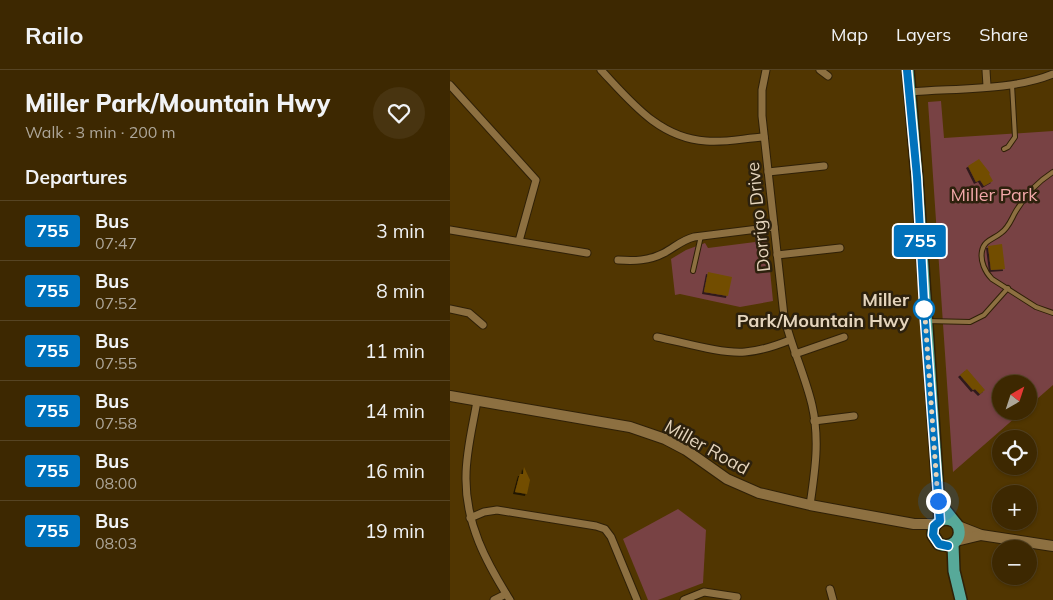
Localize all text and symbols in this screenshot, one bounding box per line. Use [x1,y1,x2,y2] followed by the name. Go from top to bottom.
[25,20,83,50] text: Railo
[831,23,868,46] text: Map
[896,23,951,46] text: Layers
[979,23,1028,46] text: Share
[373,87,425,139] button: heart
[25,88,330,118] text: Miller Park/Mountain Hwy
[25,122,176,142] text: Walk · 3 min · 200 m
[741,161,775,273] street label: Dorrigo Drive
[25,165,127,189] text: Departures
[950,183,1038,206] park label: Miller Park
[95,209,129,233] text: Bus
[36,219,69,242] text: 755
[376,219,425,243] text: 3 min
[891,225,949,257] line badge: 755
[904,229,936,252] text: 755
[95,233,137,253] text: 07:47
[95,269,129,293] text: Bus
[36,279,69,302] text: 755
[376,279,425,303] text: 8 min
[737,288,910,332] place label: Miller Park/Mountain Hwy
[95,293,137,313] text: 07:52
[913,298,935,320] marker: Miller Park/Mountain Hwy
[95,329,129,353] text: Bus
[36,339,69,362] text: 755
[365,339,425,363] text: 11 min
[95,353,137,373] text: 07:55
[992,375,1038,420] north arrow
[992,375,1037,585] map controls
[95,389,129,413] text: Bus
[36,399,69,422] text: 755
[365,399,425,423] text: 14 min
[95,413,137,433] text: 07:58
[661,414,753,480] street label: Miller Road
[992,430,1037,475] button: locate
[95,449,129,473] text: Bus
[36,459,69,482] text: 755
[365,459,425,483] text: 16 min
[95,473,137,493] text: 08:00
[992,485,1037,530] button: +
[926,489,951,514] your location
[95,509,129,533] text: Bus
[36,519,69,542] text: 755
[365,519,425,543] text: 19 min
[95,533,137,553] text: 08:03
[992,540,1037,585] button: −

